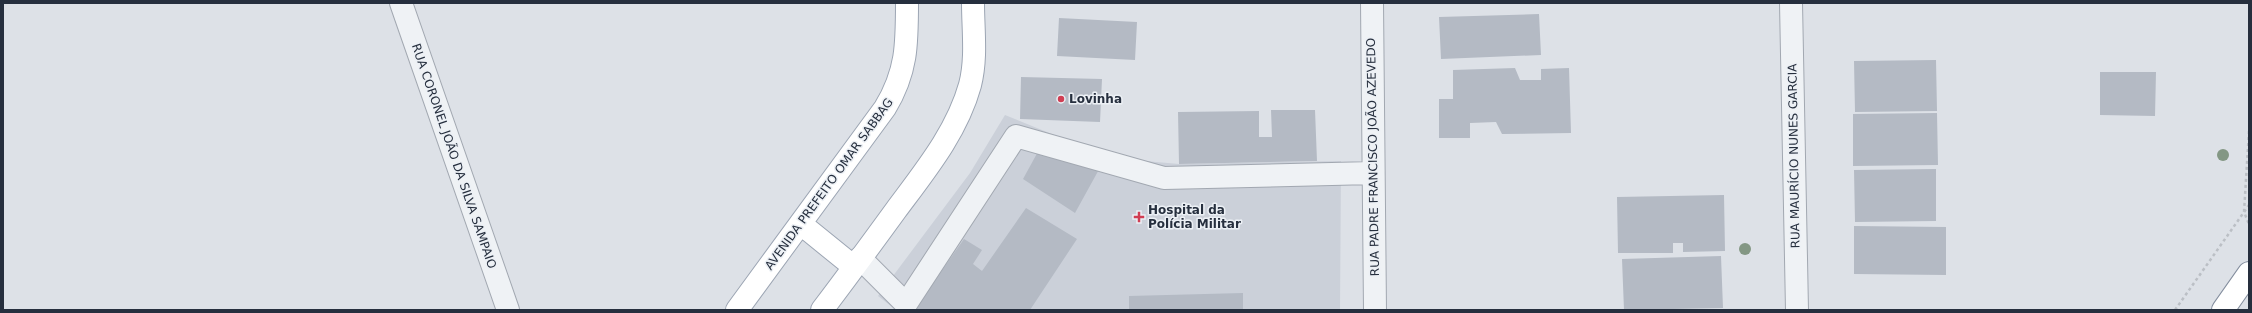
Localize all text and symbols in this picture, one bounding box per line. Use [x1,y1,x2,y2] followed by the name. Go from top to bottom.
[1363,38,1382,276] street label: RUA PADRE FRANCISCO JOÃO AZEVEDO
[409,41,500,270] street label: RUA CORONEL JOÃO DA SILVA SAMPAIO
[1784,63,1803,248] street label: RUA MAURÍCIO NUNES GARCIA
[1069,92,1122,106] place label: Lovinha
[1056,94,1066,104] marker: Lovinha
[762,96,896,272] street label: AVENIDA PREFEITO OMAR SABBAG
[1148,203,1241,231] place label: Hospital da Polícia Militar
[1133,211,1145,223] marker: Hospital da Polícia Militar

